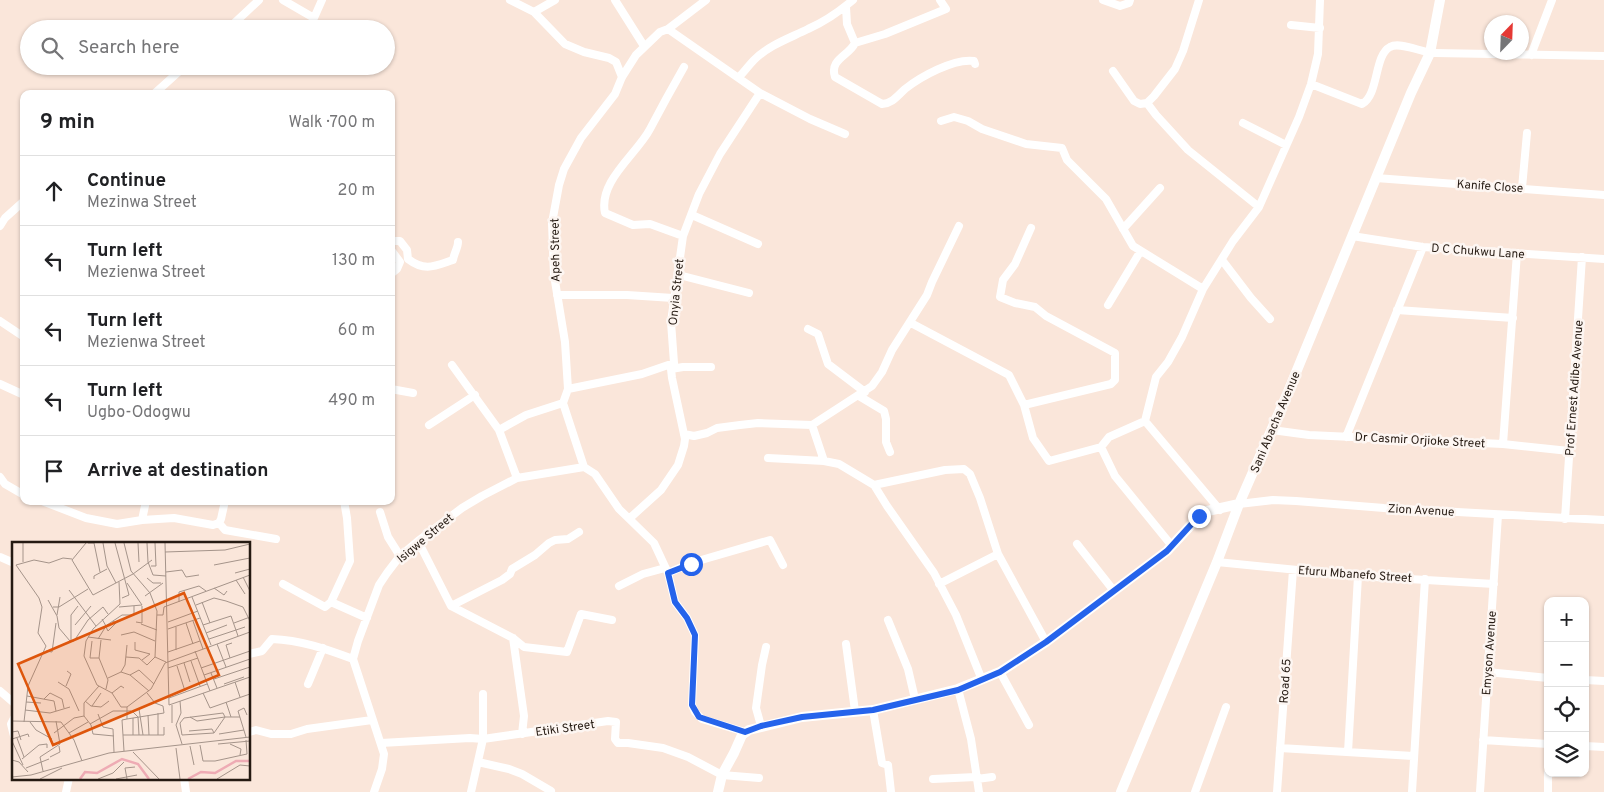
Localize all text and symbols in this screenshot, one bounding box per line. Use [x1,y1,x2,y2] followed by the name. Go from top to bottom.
[1484,15,1529,60] north arrow
[20,20,395,75] search box
[38,34,66,62] icon: search
[78,36,180,60] text: Search here
[40,109,95,136] text: 9 min
[288,113,375,133] text: Walk · 700 m
[87,169,166,193] text: Continue
[40,177,68,205] icon: ahead
[1456,177,1524,197] street label: Kanife Close
[338,181,375,201] text: 20 m
[87,193,197,213] text: Mezinwa Street
[547,218,565,282] street label: Apeh Street
[87,239,163,263] text: Turn left
[1431,241,1525,263] street label: D C Chukwu Lane
[40,247,68,275] icon: left
[332,251,375,271] text: 130 m
[666,258,688,326] street label: Onyia Street
[87,263,206,283] text: Mezienwa Street
[87,309,163,333] text: Turn left
[40,317,68,345] icon: left
[1562,319,1588,457] street label: Prof Ernest Adibe Avenue
[338,321,375,341] text: 60 m
[87,333,206,353] text: Mezienwa Street
[1247,369,1305,476] street label: Sani Abacha Avenue
[87,379,163,403] text: Turn left
[40,387,68,415] icon: left
[328,391,375,411] text: 490 m
[87,403,191,423] text: Ugbo-Odogwu
[1354,430,1486,452] street label: Dr Casmir Orjioke Street
[40,457,68,485] icon: arrive
[87,459,268,483] text: Arrive at destination
[1387,501,1455,521] street label: Zion Avenue
[1188,505,1211,528] route end
[394,510,457,567] street label: Isigwe Street
[12,542,250,780] inset map
[680,553,703,576] route start
[1297,563,1412,587] street label: Efuru Mbanefo Street
[1544,597,1589,777] map controls
[1544,597,1589,642] button: +
[1479,610,1501,696] street label: Emyson Avenue
[1544,642,1589,687] button: −
[1276,658,1296,704] street label: Road 65
[1544,687,1589,732] button: locate
[534,717,596,741] street label: Etiki Street
[1544,732,1589,777] button: layers

